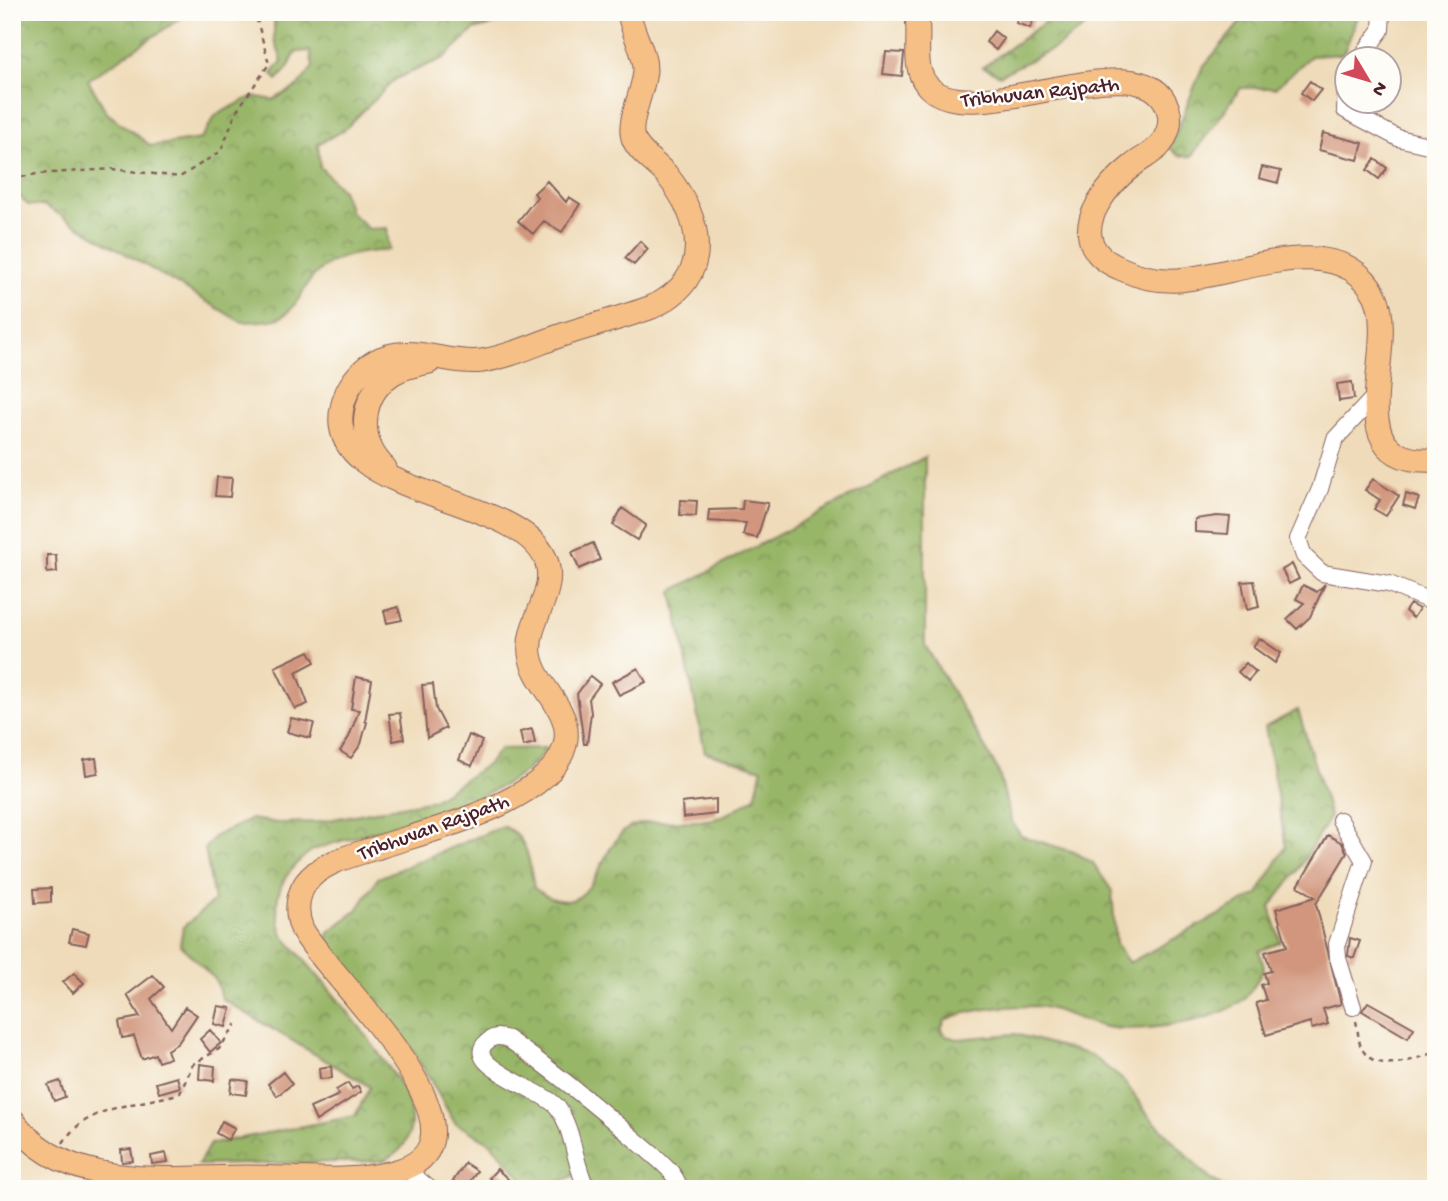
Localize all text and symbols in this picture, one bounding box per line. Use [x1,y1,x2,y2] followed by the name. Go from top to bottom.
[1332,46,1402,116] north arrow
[959,74,1121,115] street label: Tribhuvan Rajpath
[1366,76,1392,100] text: N
[354,790,513,869] street label: Tribhuvan Rajpath

